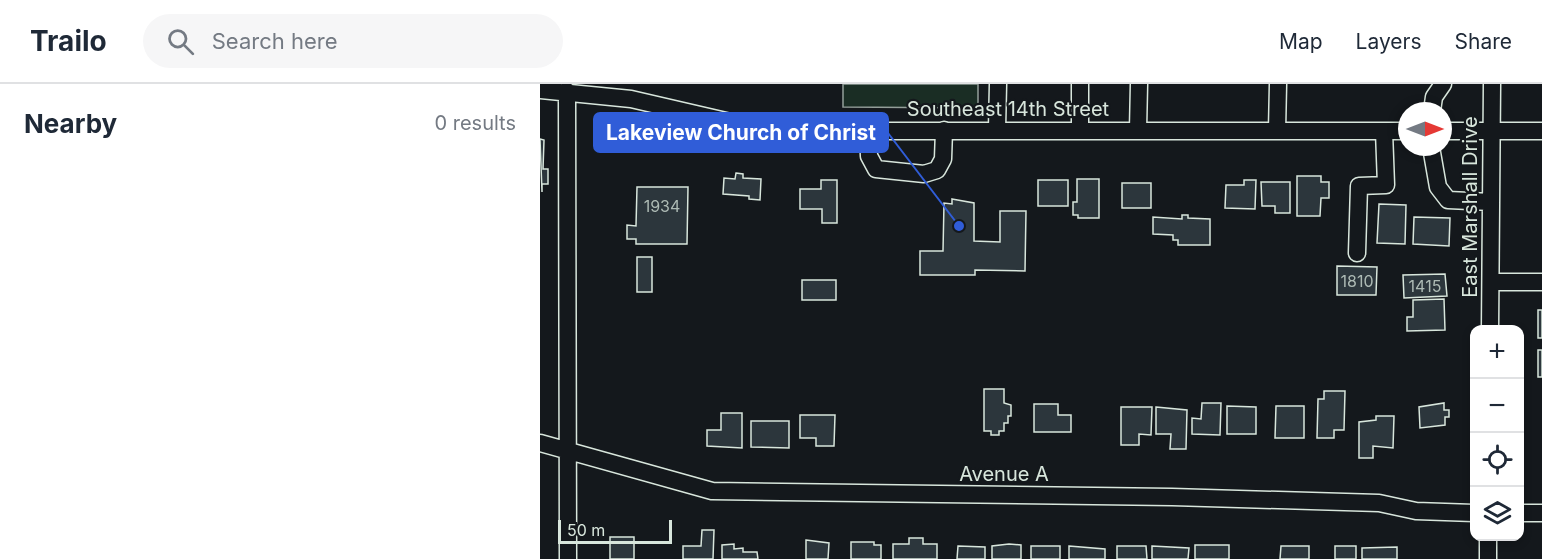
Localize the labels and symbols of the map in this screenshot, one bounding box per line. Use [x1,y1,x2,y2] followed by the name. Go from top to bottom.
[907,97,1110,121] street label: Southeast 14th Street
[1398,102,1452,156] north arrow
[594,113,888,152] callout: Lakeview Church of Christ
[1458,116,1482,298] street label: East Marshall Drive
[606,120,876,145] text: Lakeview Church of Christ
[644,196,680,216] house number: 1934
[1340,271,1374,291] house number: 1810
[1409,276,1441,296] house number: 1415
[959,462,1049,486] street label: Avenue A
[558,517,672,544] scale bar

